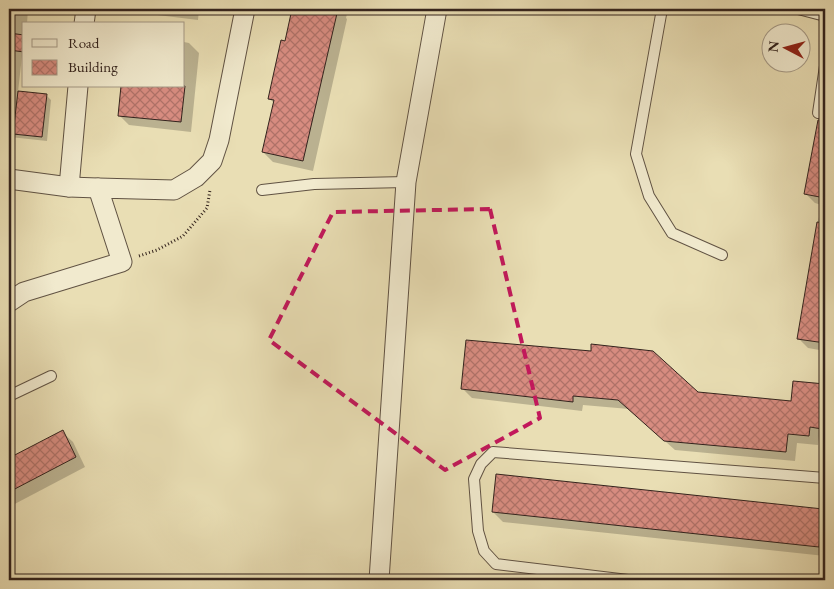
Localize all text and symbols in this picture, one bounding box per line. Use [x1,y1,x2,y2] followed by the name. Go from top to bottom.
[22,22,185,88] legend
[762,22,812,72] north arrow
[68,33,100,52] text: Road
[764,39,783,53] text: N
[68,57,118,76] text: Building

